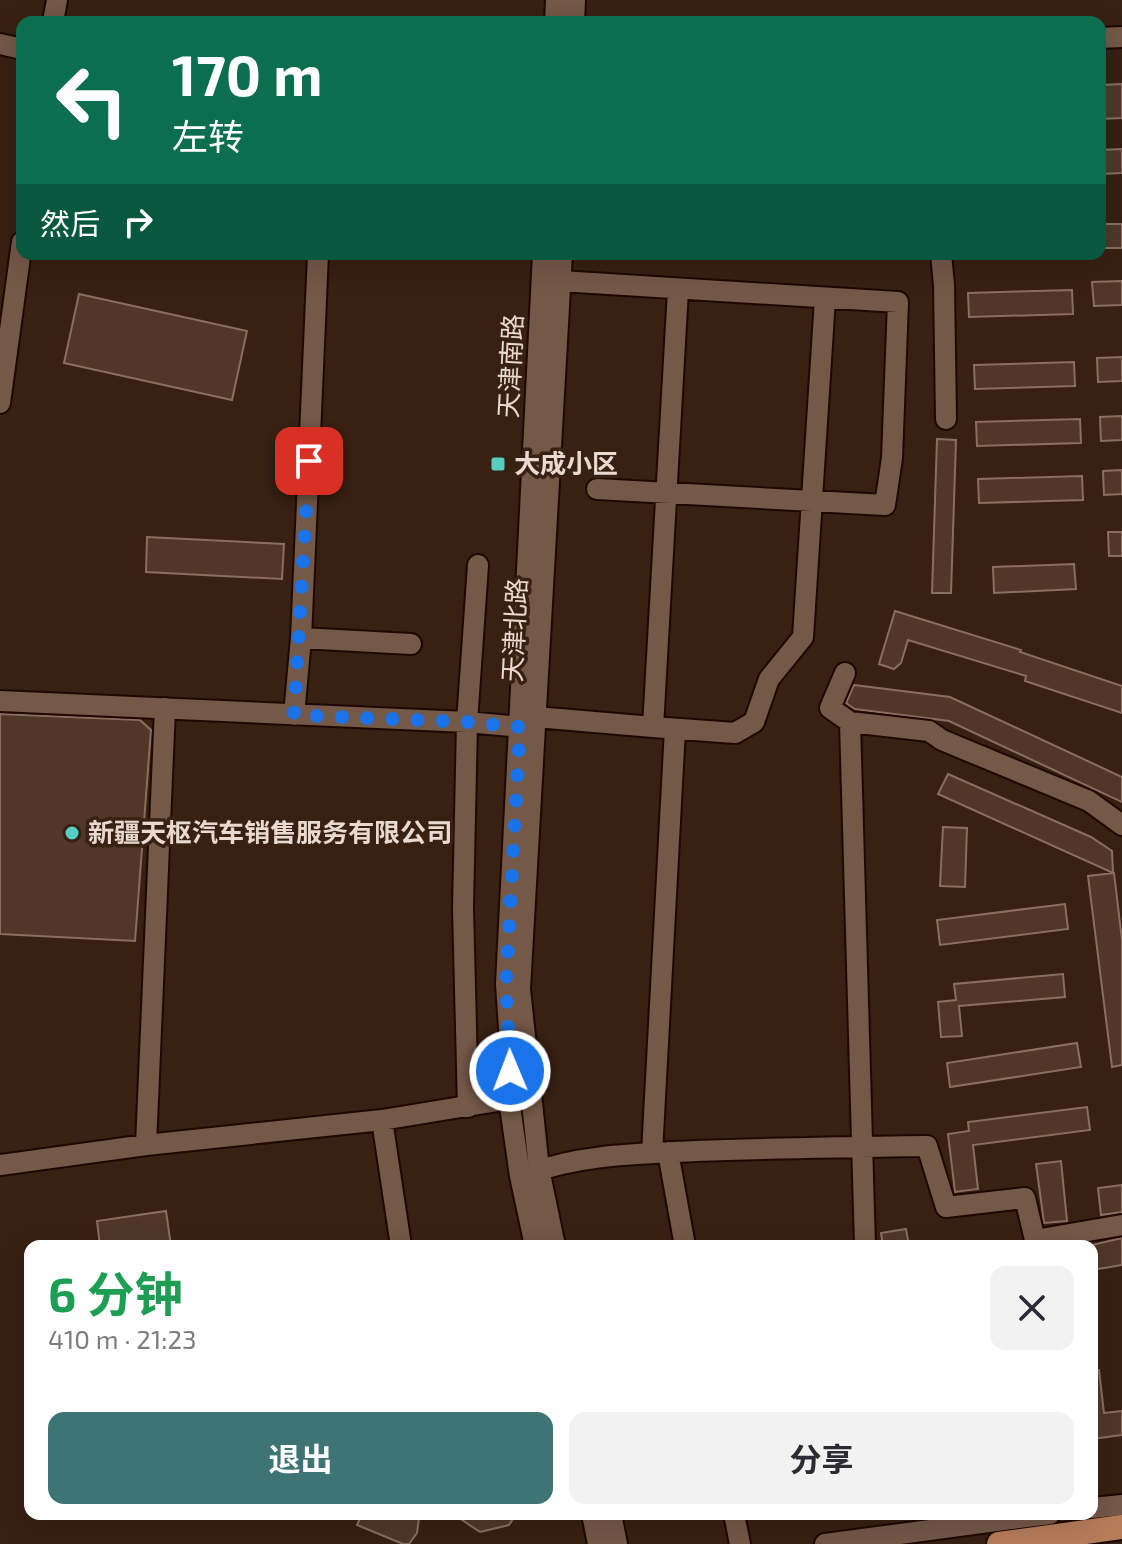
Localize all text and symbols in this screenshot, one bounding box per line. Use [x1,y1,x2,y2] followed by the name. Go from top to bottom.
[172,40,323,107] text: 170 m
[40,48,144,152] icon: left
[172,114,244,157] text: 左转
[116,200,160,244] icon: right
[40,205,100,241] text: 然后
[491,313,528,419] street label: 天津南路
[275,427,343,495] pin
[287,439,331,483] icon: arrive
[514,447,618,478] place label: 大成小区
[489,455,507,473] marker: 大成小区
[495,577,532,683] street label: 天津北路
[88,816,452,847] place label: 新疆天枢汽车销售服务有限公司
[63,824,81,842] marker: 新疆天枢汽车销售服务有限公司
[468,1029,552,1113] position arrow
[48,1264,183,1322] text: 6 分钟
[990,1266,1074,1350] button: close
[48,1323,197,1354] text: 410 m · 21:23
[48,1412,553,1504] button: 退出
[569,1412,1074,1504] button: 分享

